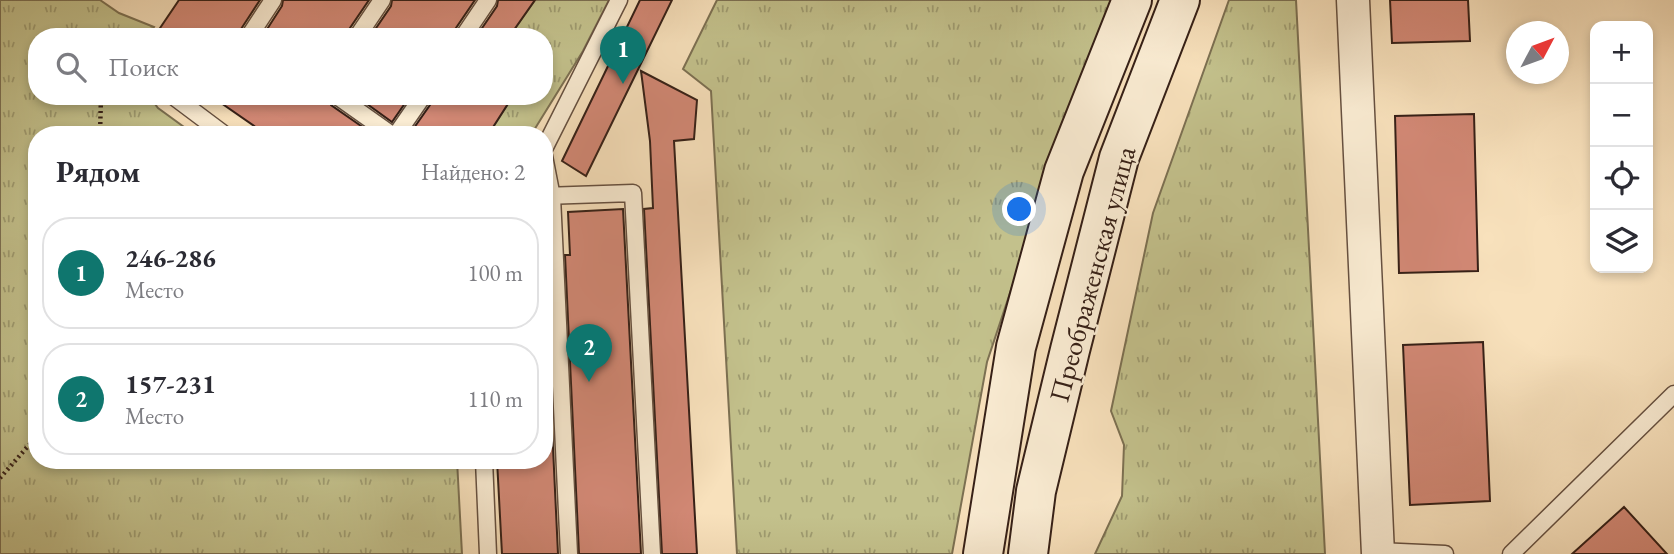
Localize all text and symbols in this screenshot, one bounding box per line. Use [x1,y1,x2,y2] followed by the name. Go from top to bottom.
[1506,21,1569,84] north arrow
[1590,21,1653,273] map controls
[1590,21,1653,84] button: +
[600,26,646,84] pin: 1
[28,28,553,105] search box
[52,48,90,86] icon: search
[108,50,179,84] text: Поиск
[1590,84,1653,147] button: −
[1041,141,1144,406] street label: Преображенская улица
[1590,147,1653,210] button: locate
[56,152,140,191] text: Рядом
[421,157,525,187] text: Найдено: 2
[1002,192,1036,226] your location
[1590,210,1653,273] button: layers
[125,241,216,275] text: 246-286
[75,258,87,288] text: 1
[467,258,523,288] text: 100 m
[125,275,184,305] text: Место
[566,324,612,382] pin: 2
[125,367,216,401] text: 157-231
[75,384,87,414] text: 2
[467,384,523,414] text: 110 m
[125,401,184,431] text: Место

